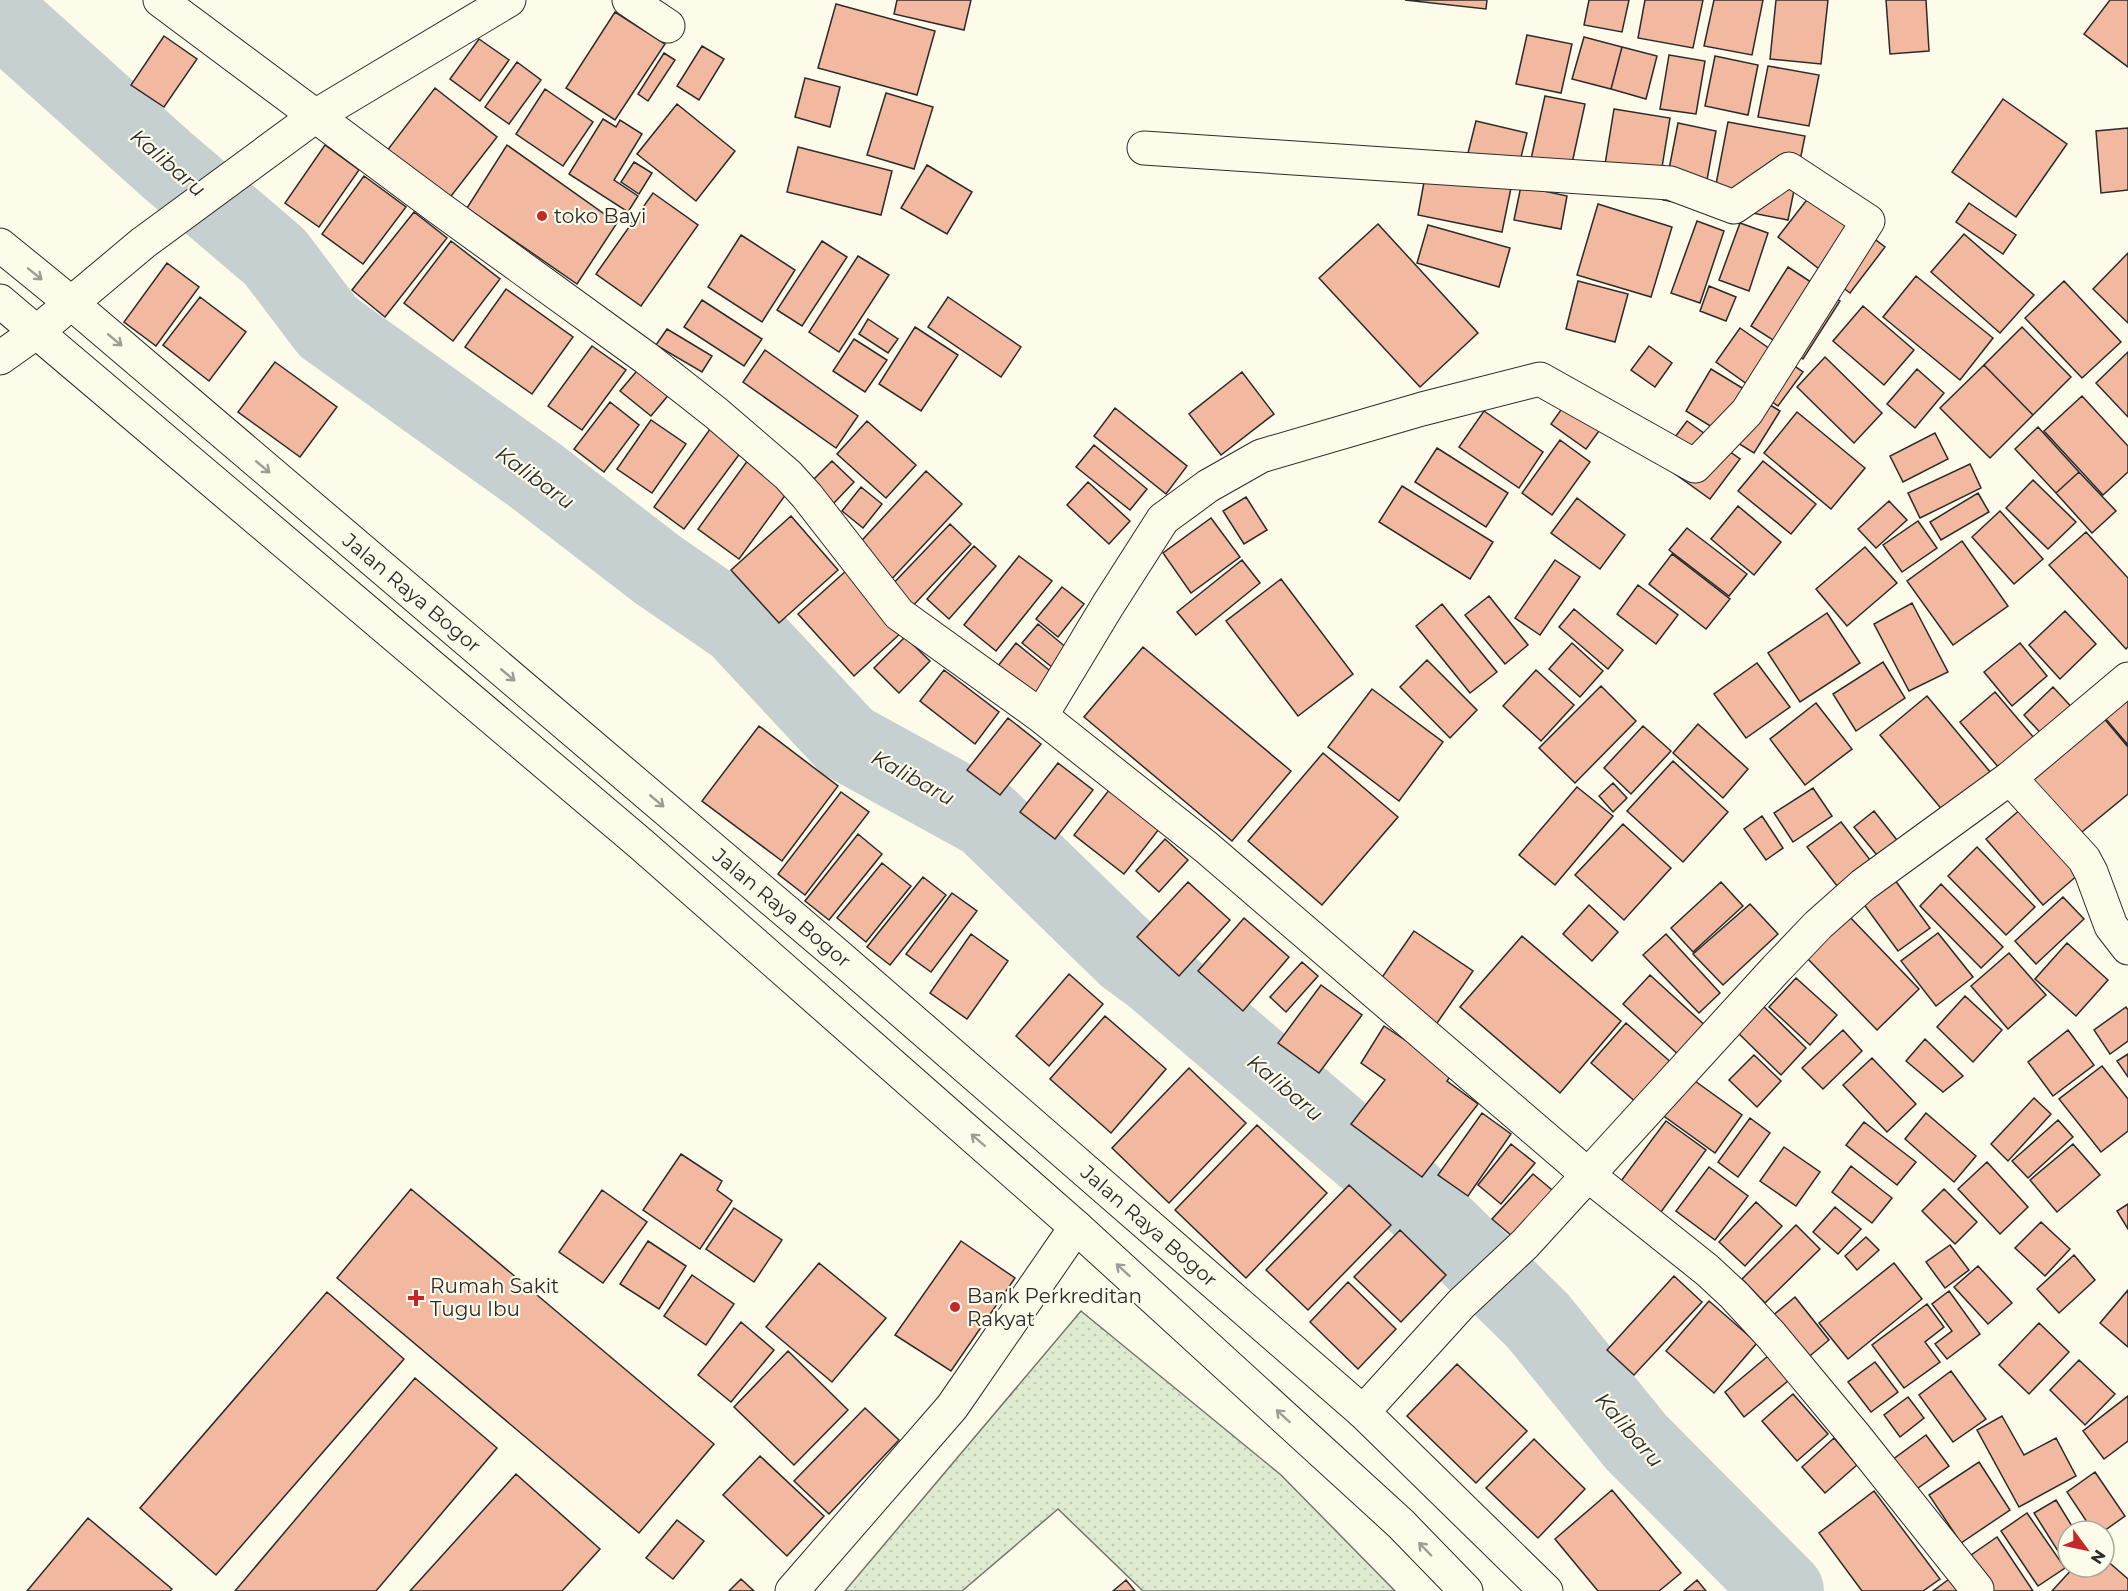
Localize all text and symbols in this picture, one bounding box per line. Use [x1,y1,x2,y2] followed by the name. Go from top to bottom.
[126,123,211,202] water label: Kalibaru
[554,204,646,228] place label: toko Bayi
[535,209,549,223] marker: toko Bayi
[27,267,43,280] one-way arrow
[107,334,123,347] one-way arrow
[491,441,579,514] water label: Kalibaru
[255,460,271,473] one-way arrow
[337,528,486,658] street label: Jalan Raya Bogor
[500,668,516,681] one-way arrow
[867,745,959,811] water label: Kalibaru
[649,794,664,808] one-way arrow
[707,843,856,973] street label: Jalan Raya Bogor
[1242,1049,1328,1126] water label: Kalibaru
[970,1133,985,1147] one-way arrow
[1075,1160,1222,1292] street label: Jalan Raya Bogor
[1116,1263,1131,1277] one-way arrow
[430,1274,559,1321] place label: Rumah Sakit Tugu Ibu
[967,1284,1142,1331] place label: Bank Perkreditan Rakyat
[407,1289,425,1307] marker: Rumah Sakit Tugu Ibu
[948,1300,962,1314] marker: Bank Perkreditan Rakyat
[1590,1387,1669,1472] water label: Kalibaru
[1275,1409,1290,1423] one-way arrow
[2056,1519,2116,1579] north arrow
[1418,1541,1432,1556] one-way arrow
[2087,1546,2110,1567] text: N

